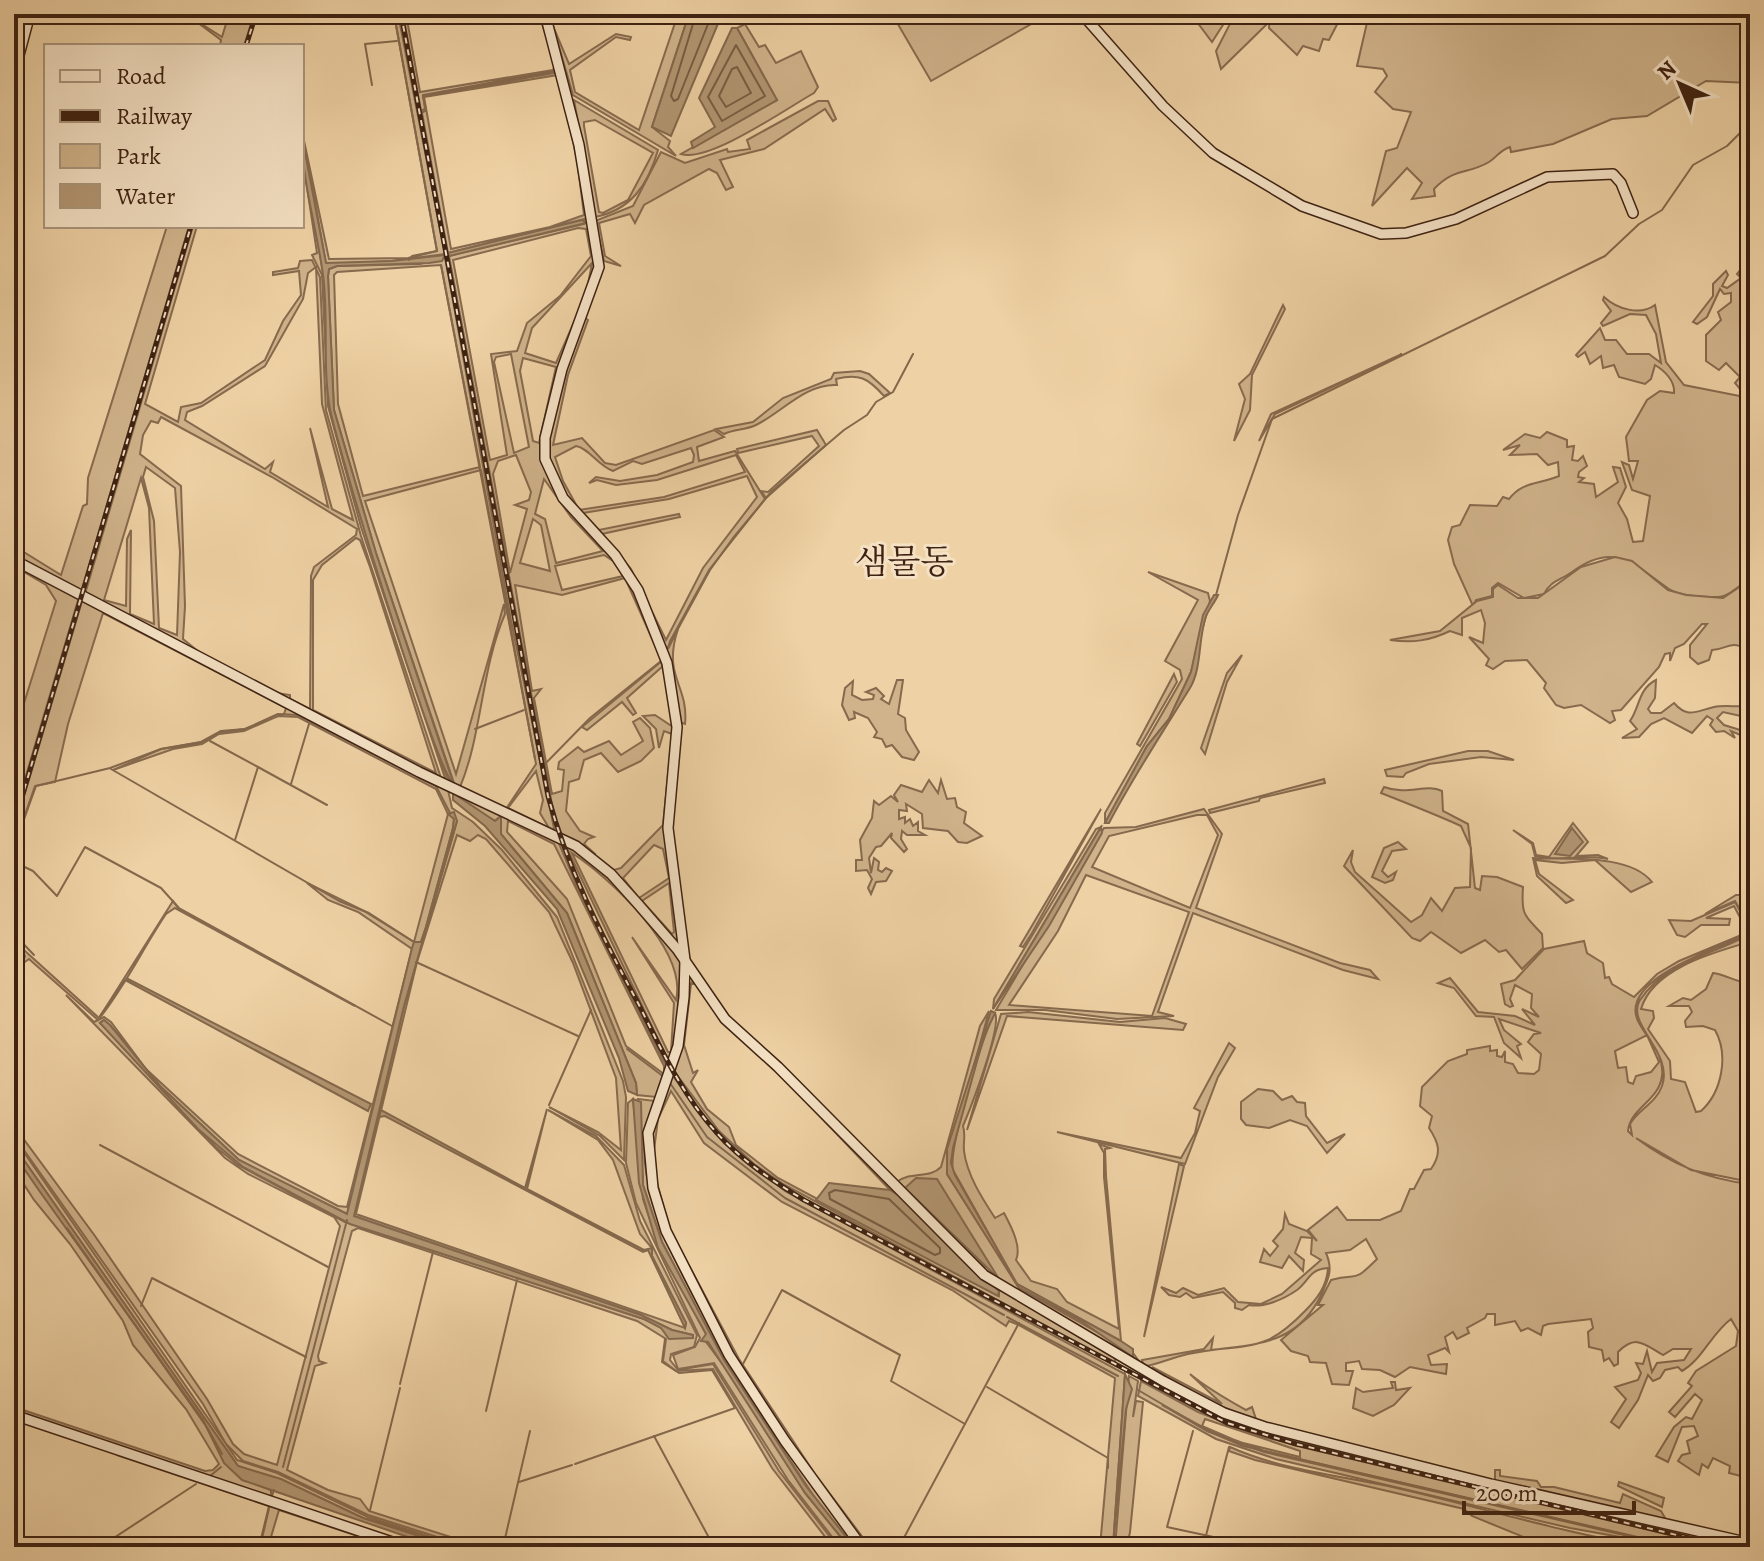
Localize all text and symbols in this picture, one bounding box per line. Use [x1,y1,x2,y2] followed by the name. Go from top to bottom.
[44,44,304,228] legend
[1640,44,1720,124] north arrow
[1651,54,1683,87] text: N
[116,60,166,92] text: Road
[116,100,192,132] text: Railway
[116,140,161,172] text: Park
[115,180,176,212] text: Water
[855,538,953,585] district label: 샘물동
[1464,1465,1634,1515] scale bar
[1476,1477,1538,1509] text: 200 m

